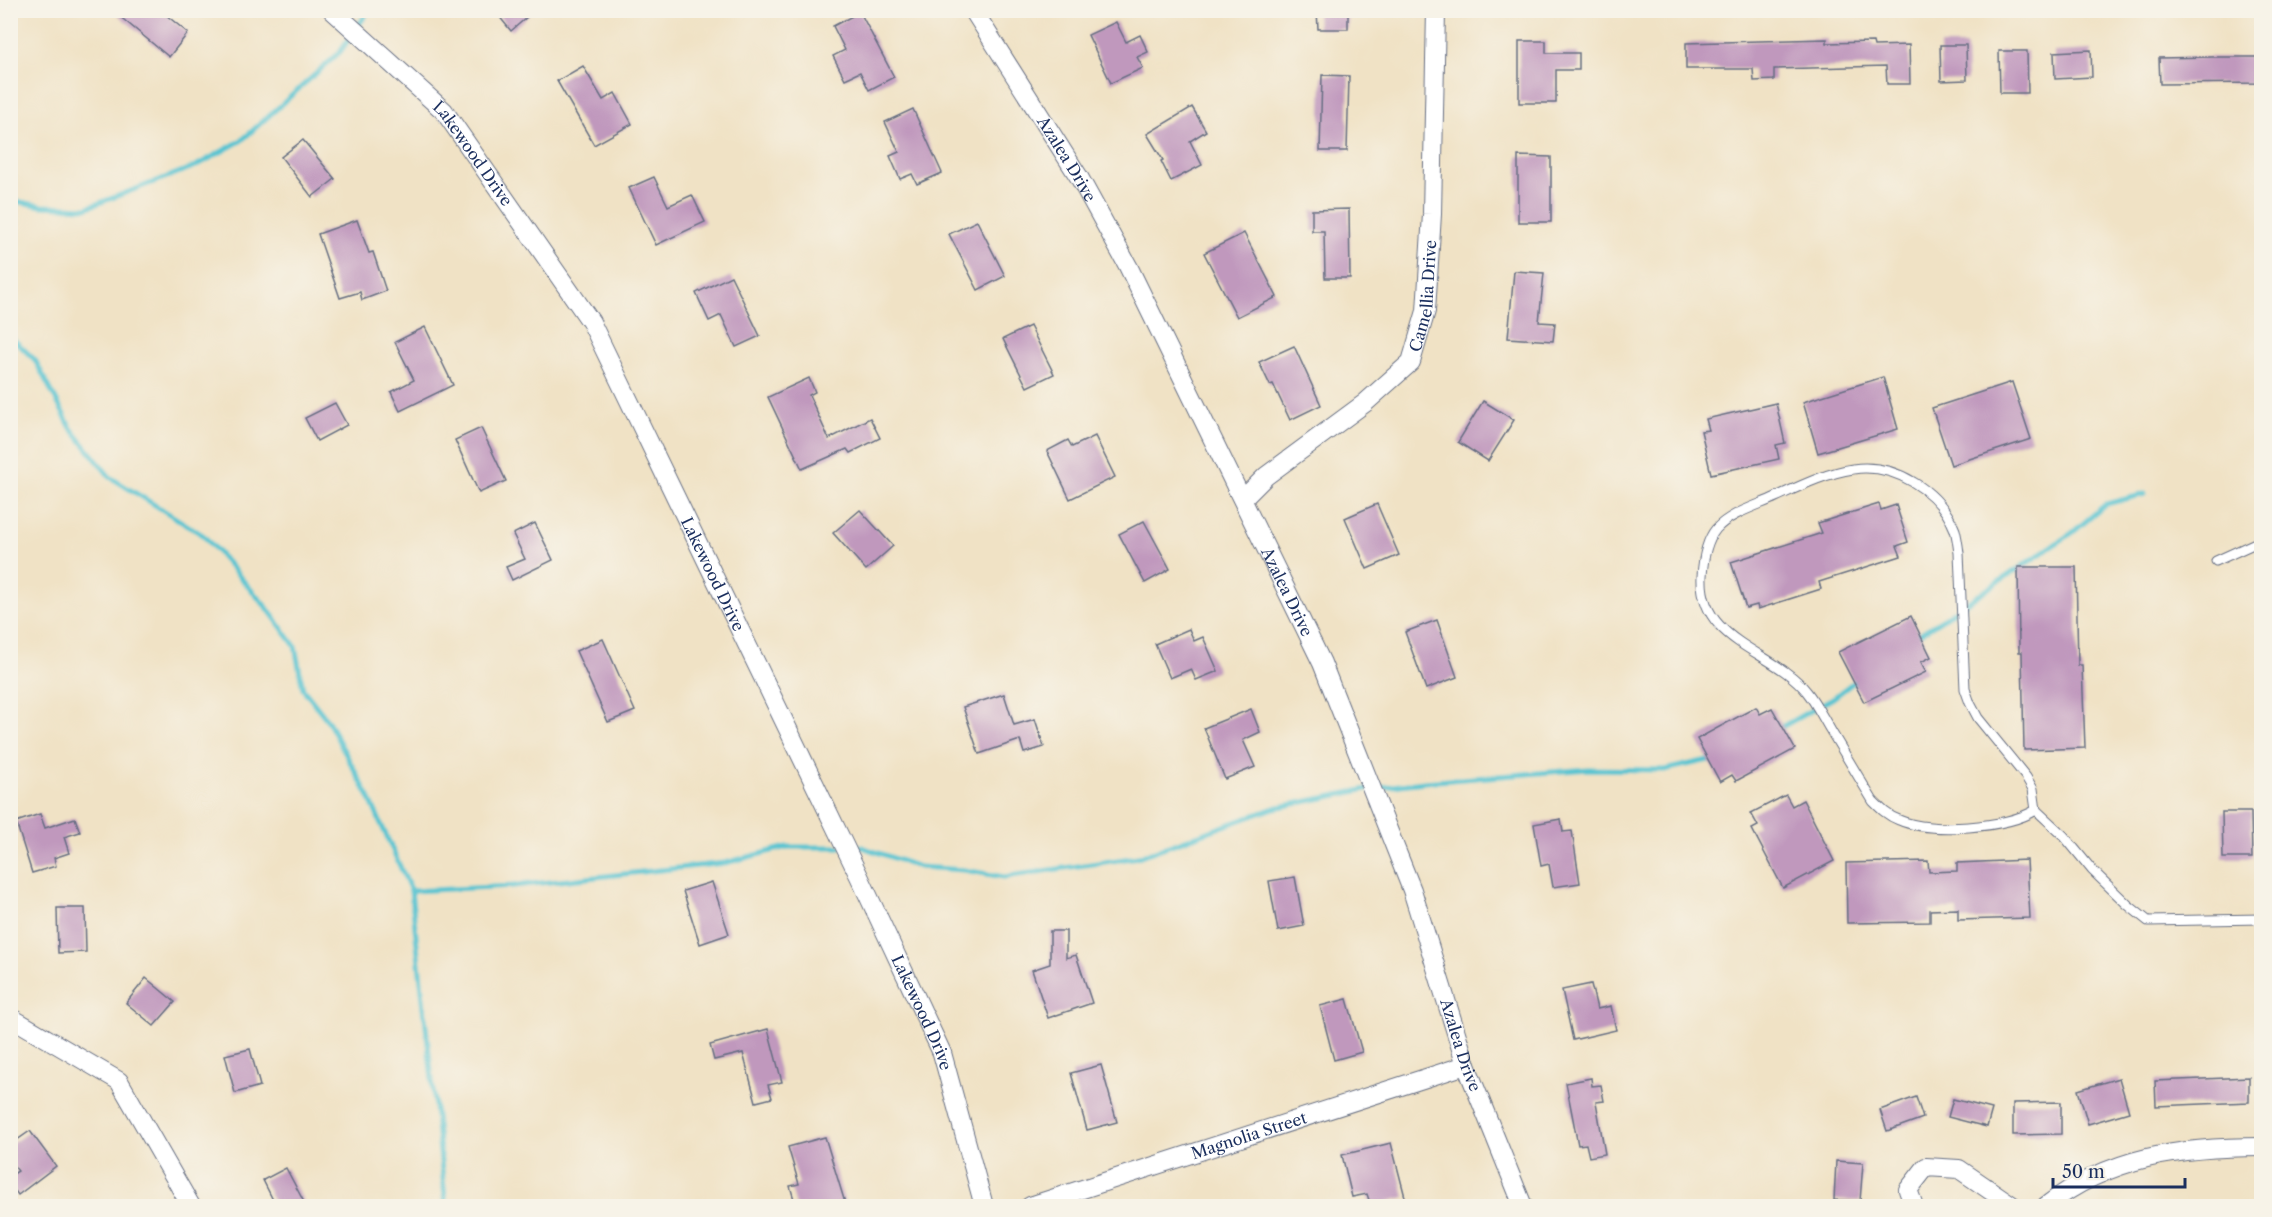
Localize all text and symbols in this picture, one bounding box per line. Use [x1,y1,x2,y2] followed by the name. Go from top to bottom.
[429,96,517,210] street label: Lakewood Drive
[1033,112,1101,205] street label: Azalea Drive
[1405,239,1440,354] street label: Camellia Drive
[677,514,749,634] street label: Lakewood Drive
[1257,543,1317,640] street label: Azalea Drive
[887,952,956,1072] street label: Lakewood Drive
[1436,995,1486,1094] street label: Azalea Drive
[1189,1107,1309,1163] street label: Magnolia Street
[2053,1151,2185,1189] scale bar
[2062,1161,2105,1183] text: 50 m

